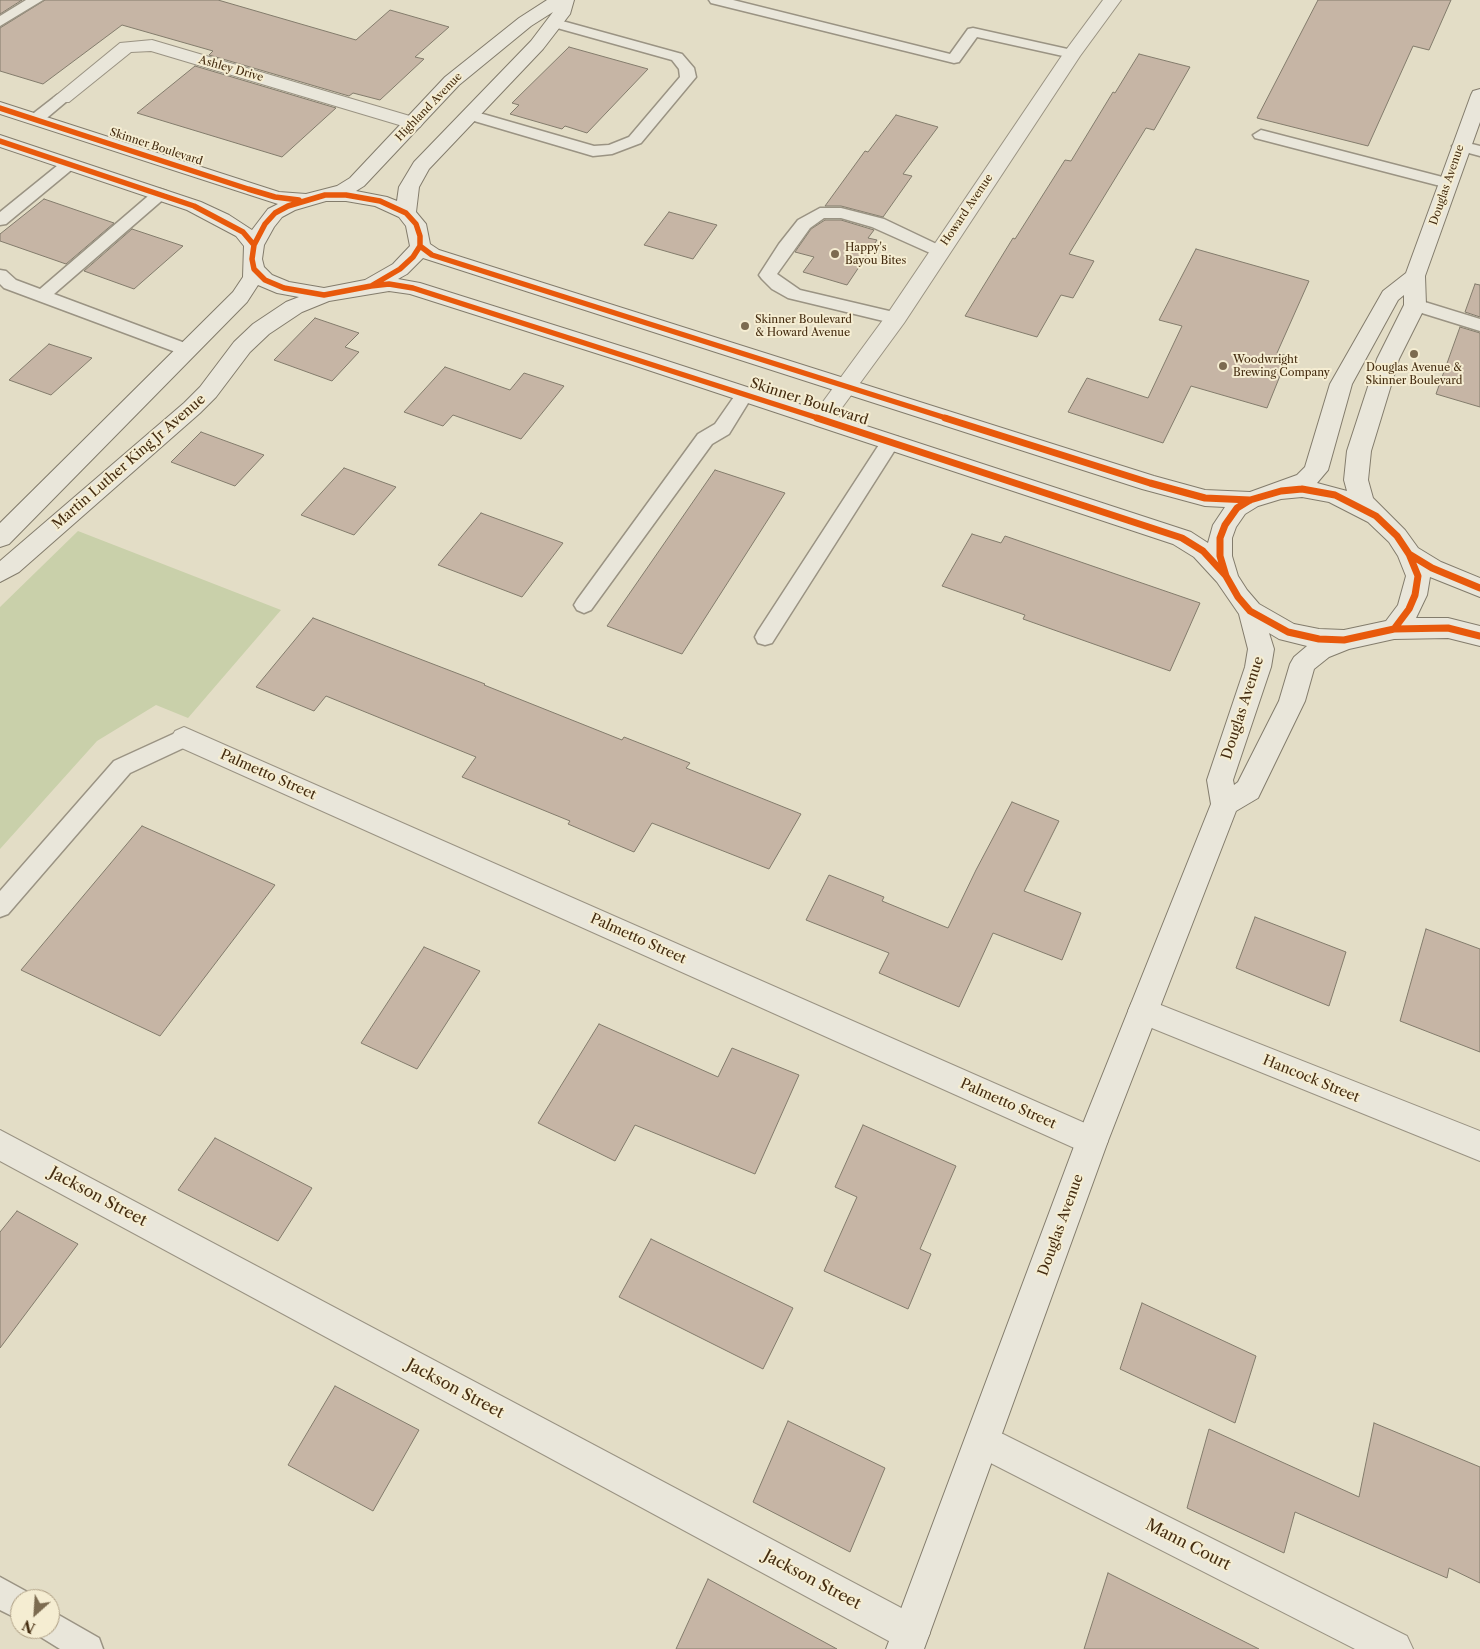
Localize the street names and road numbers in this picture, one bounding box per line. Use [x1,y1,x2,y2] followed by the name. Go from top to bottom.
[197,53,265,85] street label: Ashley Drive
[393,70,465,144] street label: Highland Avenue
[108,126,204,168] street label: Skinner Boulevard
[1427,143,1467,227] street label: Douglas Avenue
[938,172,996,248] street label: Howard Avenue
[748,375,870,429] street label: Skinner Boulevard
[49,391,209,533] street label: Martin Luther King Jr Avenue
[1218,654,1268,762] street label: Douglas Avenue
[217,746,319,804] street label: Palmetto Street
[587,910,689,968] street label: Palmetto Street
[1260,1052,1362,1106] street label: Hancock Street
[957,1075,1059,1133] street label: Palmetto Street
[46,1163,150,1231] street label: Jackson Street
[1035,1172,1087,1278] street label: Douglas Avenue
[403,1355,507,1423] street label: Jackson Street
[1142,1515,1234,1575] street label: Mann Court
[760,1546,864,1614] street label: Jackson Street

